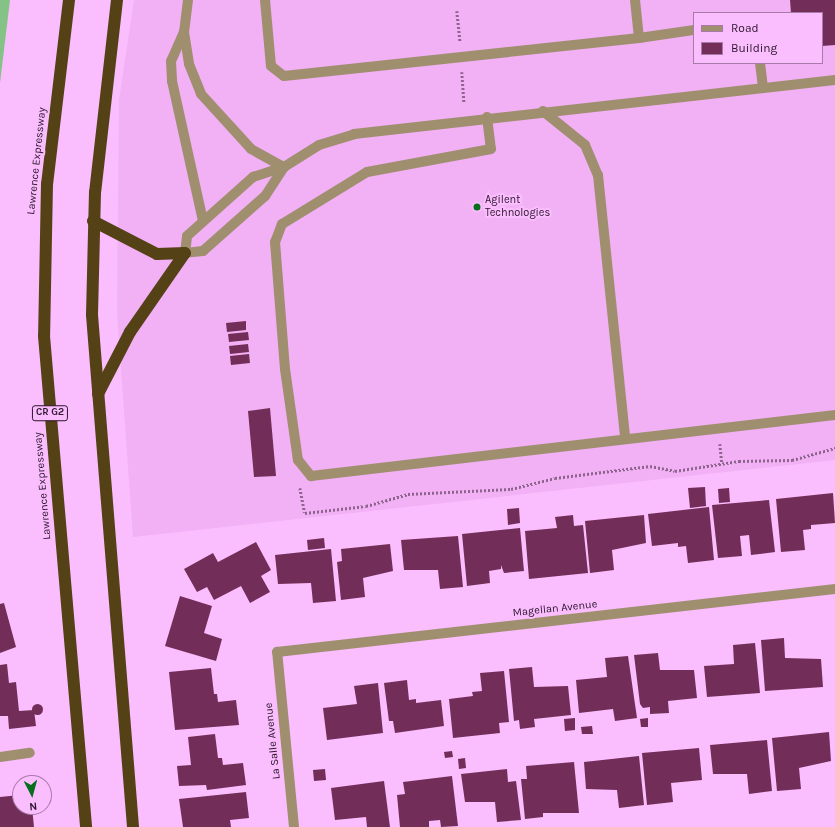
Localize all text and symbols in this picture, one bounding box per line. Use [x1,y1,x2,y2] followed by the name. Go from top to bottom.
[693,12,823,64] legend
[731,21,759,35] text: Road
[731,41,777,55] text: Building
[25,107,49,215] street label: Lawrence Expressway
[485,194,550,220] place label: Agilent Technologies
[472,202,482,212] marker: Agilent Technologies
[31,405,69,421] road number: CR G2
[32,432,54,540] street label: Lawrence Expressway
[512,598,598,620] street label: Magellan Avenue
[262,702,284,780] street label: La Salle Avenue
[12,775,52,815] north arrow
[29,800,38,813] text: N

